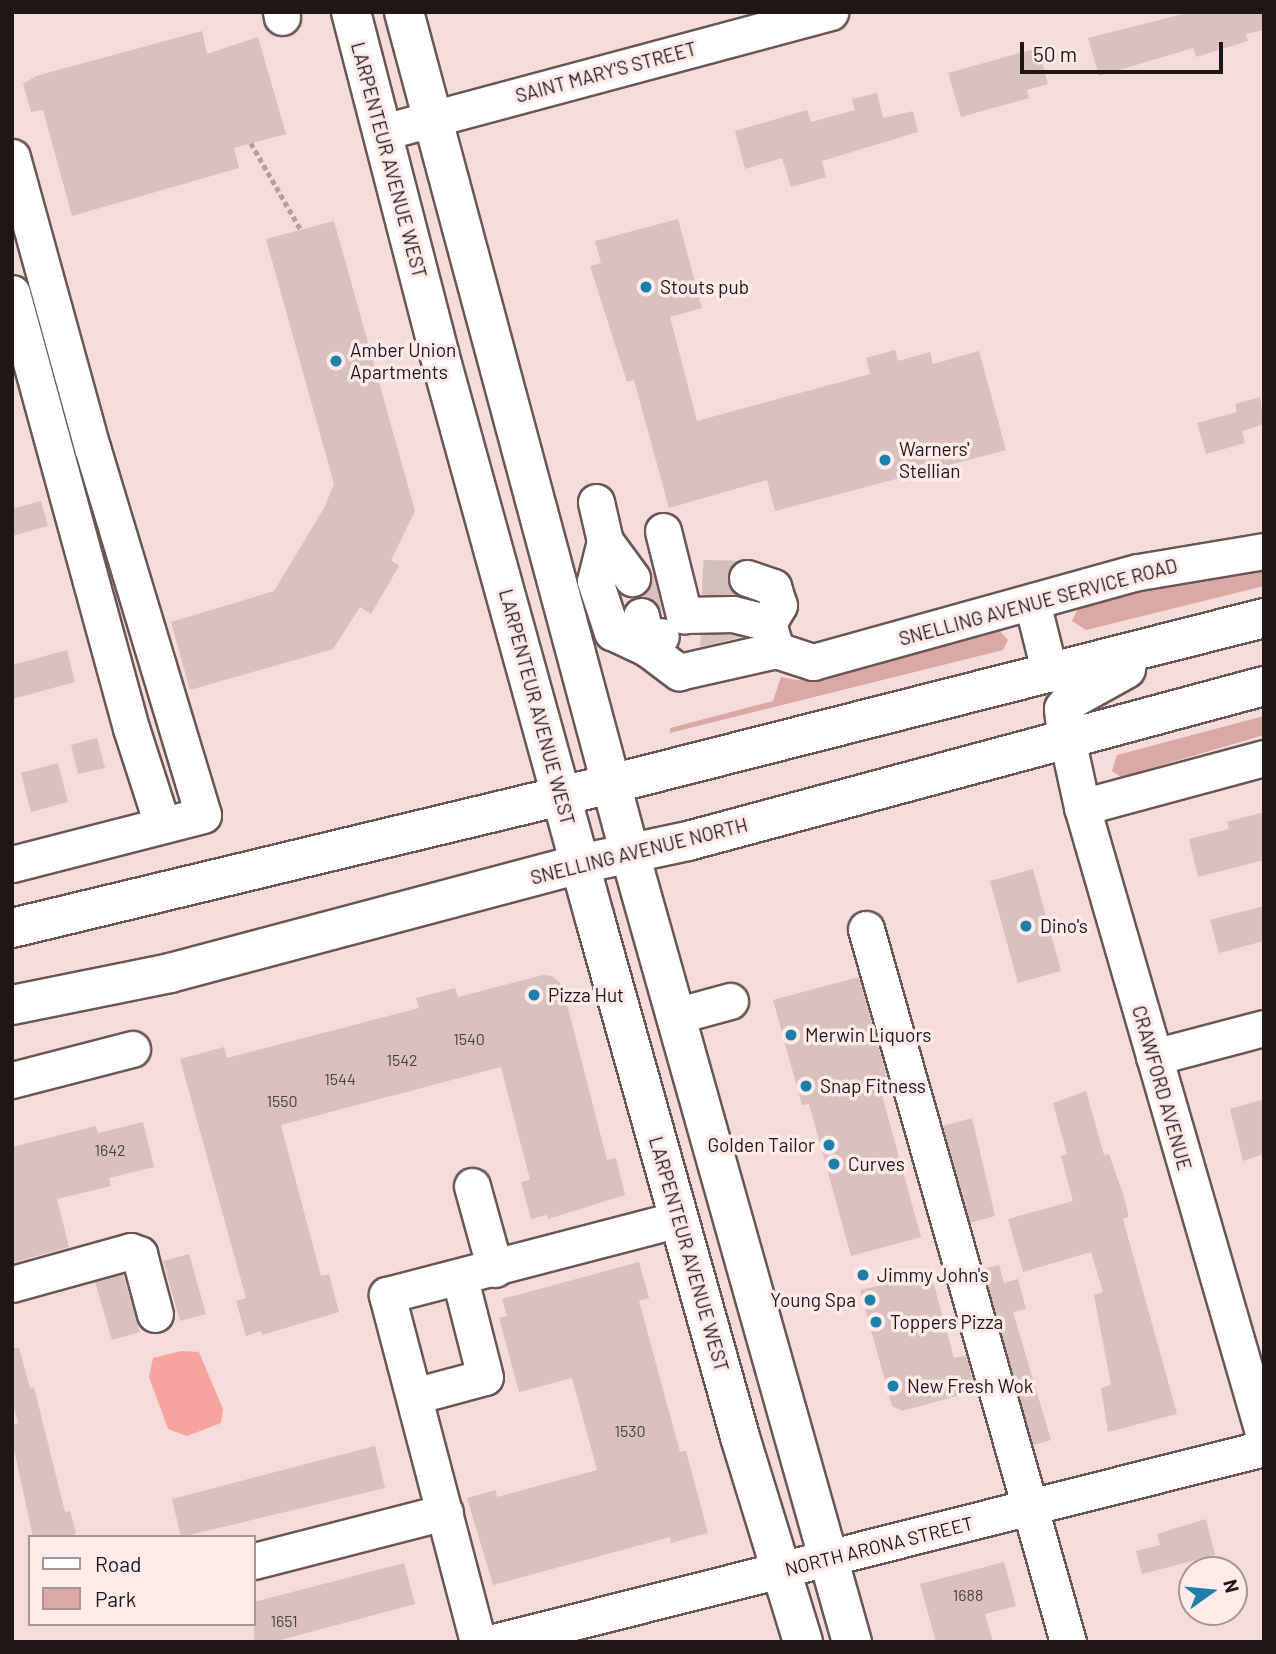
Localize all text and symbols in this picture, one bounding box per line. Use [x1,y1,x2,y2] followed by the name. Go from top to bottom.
[1024,28,1227,72] scale bar
[513,37,699,107] street label: SAINT MARY'S STREET
[347,40,431,280] street label: LARPENTEUR AVENUE WEST
[1033,41,1077,66] text: 50 m
[660,276,749,298] place label: Stouts pub
[638,279,654,295] marker: Stouts pub
[350,339,456,383] place label: Amber Union Apartments
[328,353,344,369] marker: Amber Union Apartments
[899,438,970,482] place label: Warners' Stellian
[877,452,893,468] marker: Warners' Stellian
[896,554,1180,650] street label: SNELLING AVENUE SERVICE ROAD
[495,587,579,827] street label: LARPENTEUR AVENUE WEST
[528,813,750,889] street label: SNELLING AVENUE NORTH
[1040,915,1088,937] place label: Dino's
[1018,918,1034,934] marker: Dino's
[548,984,624,1006] place label: Pizza Hut
[526,987,542,1003] marker: Pizza Hut
[1128,1003,1196,1173] street label: CRAWFORD AVENUE
[805,1024,931,1046] place label: Merwin Liquors
[783,1027,799,1043] marker: Merwin Liquors
[453,1029,485,1049] house number: 1540
[386,1050,418,1070] house number: 1542
[324,1069,356,1089] house number: 1544
[820,1075,926,1097] place label: Snap Fitness
[798,1078,814,1094] marker: Snap Fitness
[266,1091,298,1111] house number: 1550
[645,1134,733,1374] street label: LARPENTEUR AVENUE WEST
[707,1134,815,1156] place label: Golden Tailor
[821,1137,837,1153] marker: Golden Tailor
[94,1140,126,1160] house number: 1642
[848,1153,905,1175] place label: Curves
[826,1156,842,1172] marker: Curves
[877,1264,989,1286] place label: Jimmy John's
[855,1267,871,1283] marker: Jimmy John's
[770,1289,856,1311] place label: Young Spa
[862,1292,878,1308] marker: Young Spa
[890,1311,1003,1333] place label: Toppers Pizza
[868,1314,884,1330] marker: Toppers Pizza
[907,1375,1033,1397] place label: New Fresh Wok
[885,1378,901,1394] marker: New Fresh Wok
[614,1421,646,1441] house number: 1530
[782,1512,976,1580] street label: NORTH ARONA STREET
[28,1535,256,1626] legend
[95,1551,141,1576] text: Road
[1178,1556,1248,1626] north arrow
[1219,1577,1245,1595] text: N
[953,1585,983,1605] house number: 1688
[95,1586,136,1611] text: Park
[270,1611,298,1631] house number: 1651

